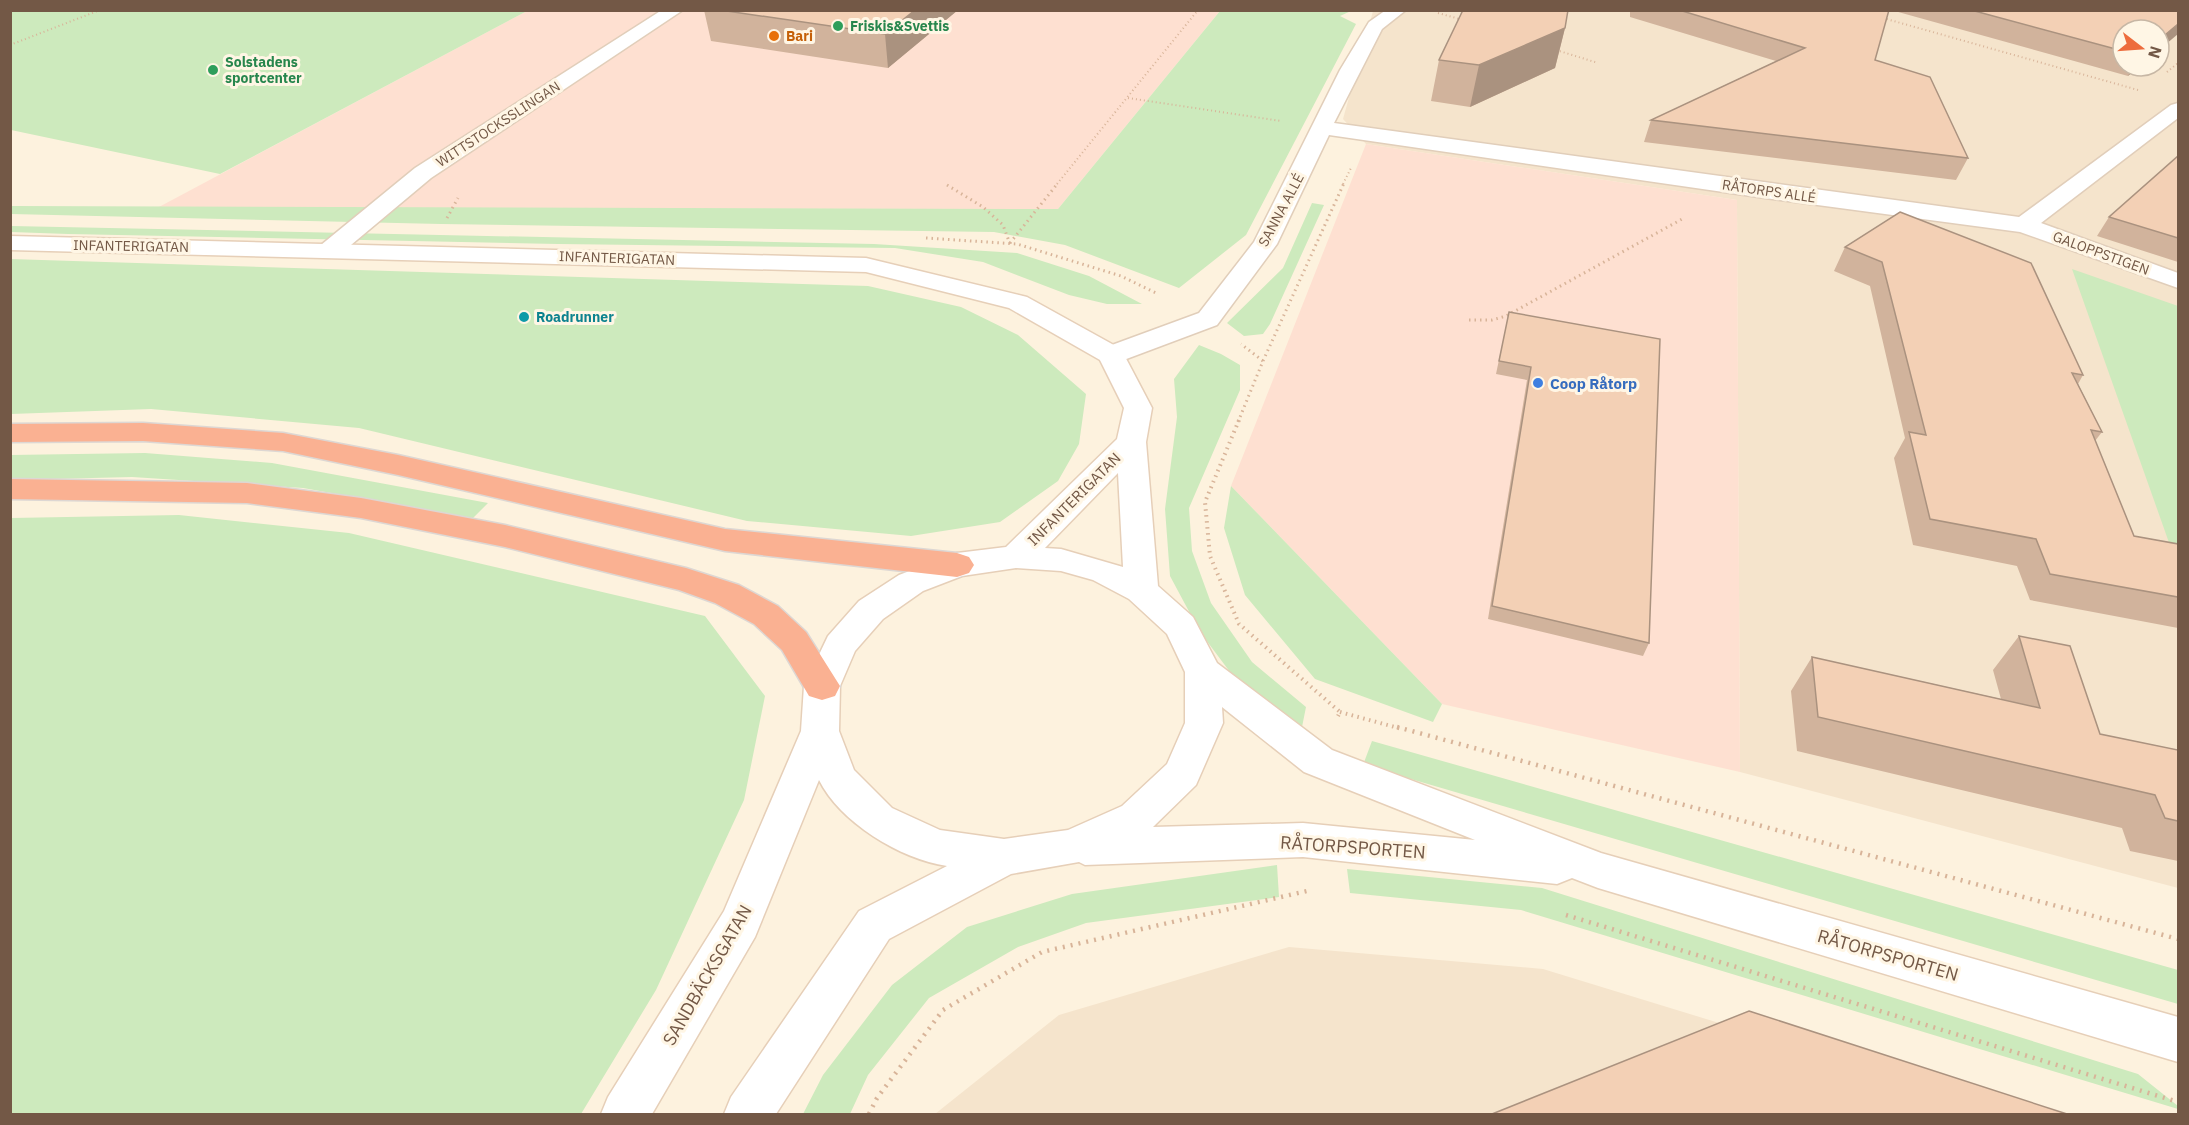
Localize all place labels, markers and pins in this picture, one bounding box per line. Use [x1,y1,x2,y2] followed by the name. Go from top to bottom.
[850,17,949,35] place label: Friskis&Svettis
[831,19,845,33] marker: Friskis&Svettis
[786,27,813,45] place label: Bari
[767,29,781,43] marker: Bari
[225,53,302,87] place label: Solstadens sportcenter
[206,63,220,77] marker: Solstadens sportcenter
[536,308,614,326] place label: Roadrunner
[517,310,531,324] marker: Roadrunner
[1550,374,1637,393] place label: Coop Råtorp
[1531,376,1545,390] marker: Coop Råtorp

